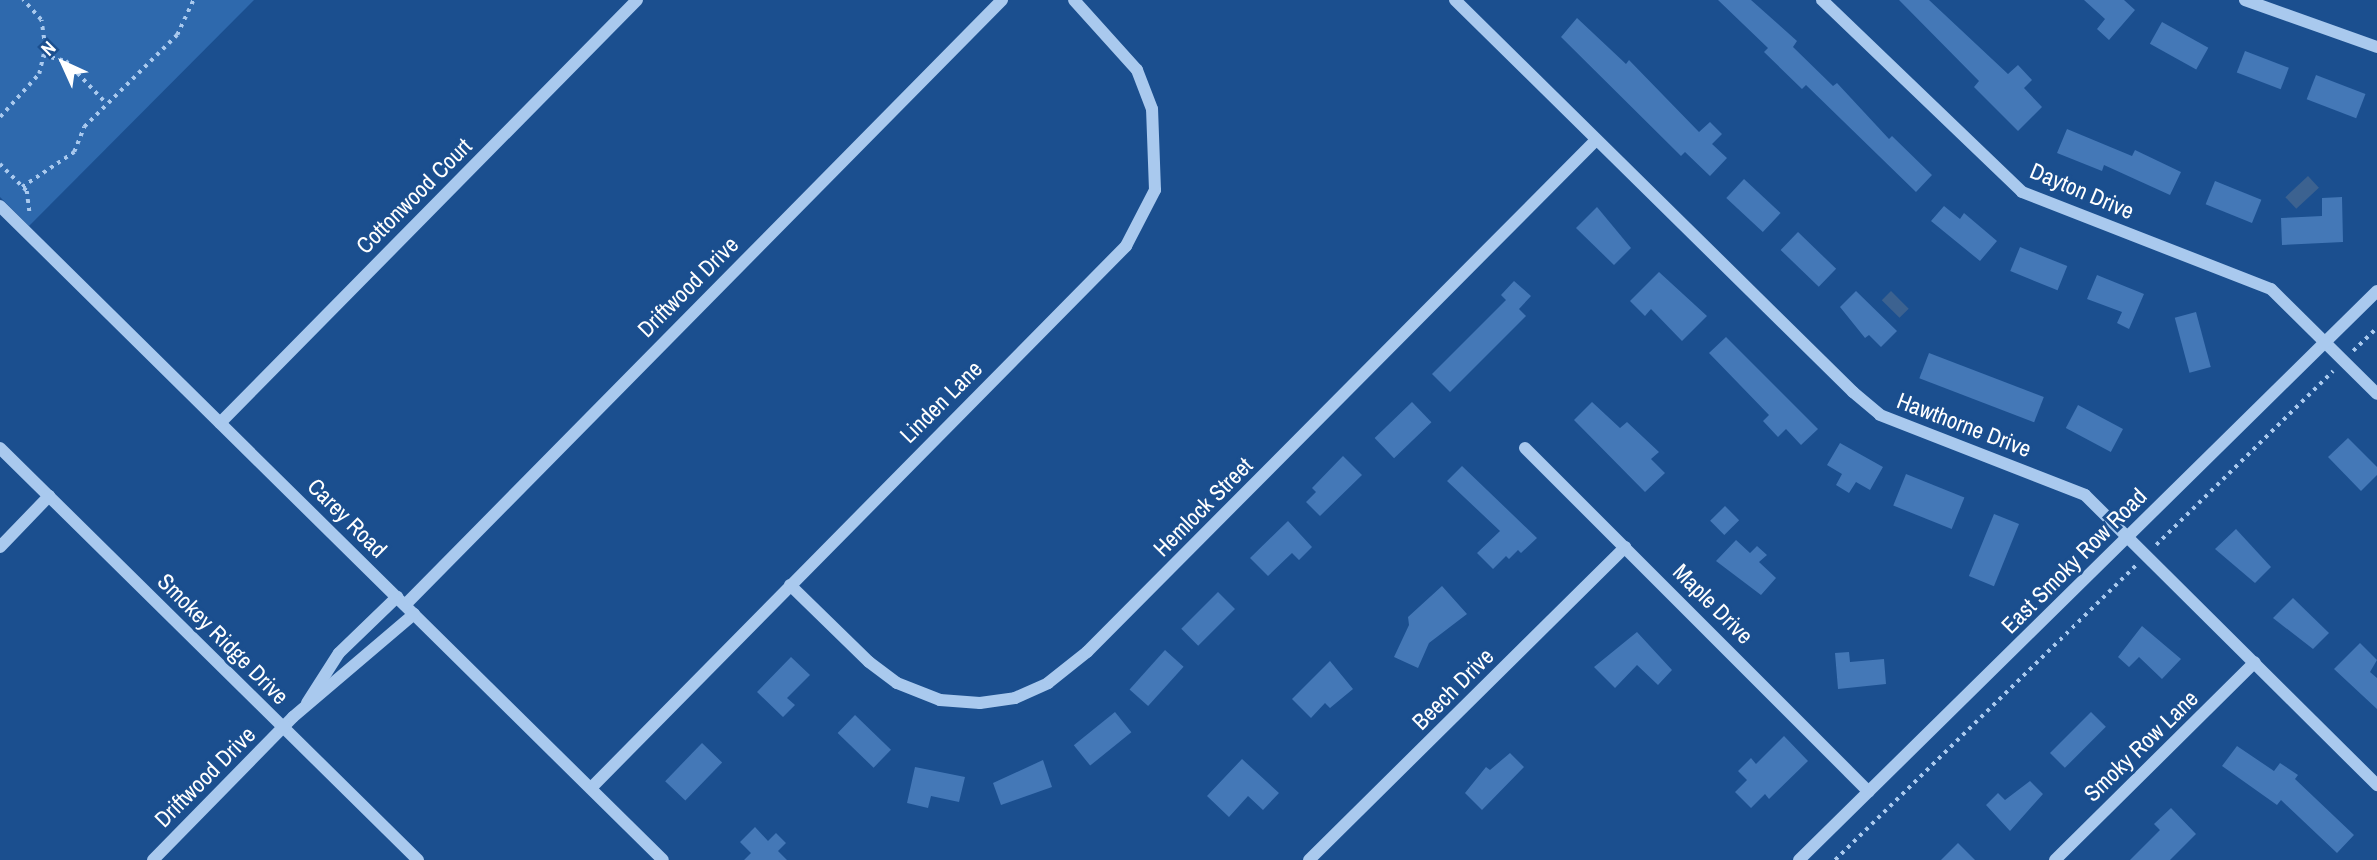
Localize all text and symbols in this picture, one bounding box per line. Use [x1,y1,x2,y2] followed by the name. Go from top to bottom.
[28,28,98,98] north arrow
[35,35,61,61] text: N
[350,132,478,260] street label: Cottonwood Court
[2026,157,2138,225] street label: Dayton Drive
[632,231,744,343] street label: Driftwood Drive
[894,355,988,449] street label: Linden Lane
[1893,387,2035,463] street label: Hawthorne Drive
[1148,452,1258,562] street label: Hemlock Street
[302,473,392,563] street label: Carey Road
[1996,483,2152,639] street label: East Smoky Row Road
[1667,558,1759,650] street label: Maple Drive
[152,568,294,710] street label: Smokey Ridge Drive
[1407,643,1499,735] street label: Beech Drive
[2078,685,2204,807] street label: Smoky Row Lane
[149,721,261,833] street label: Driftwood Drive

